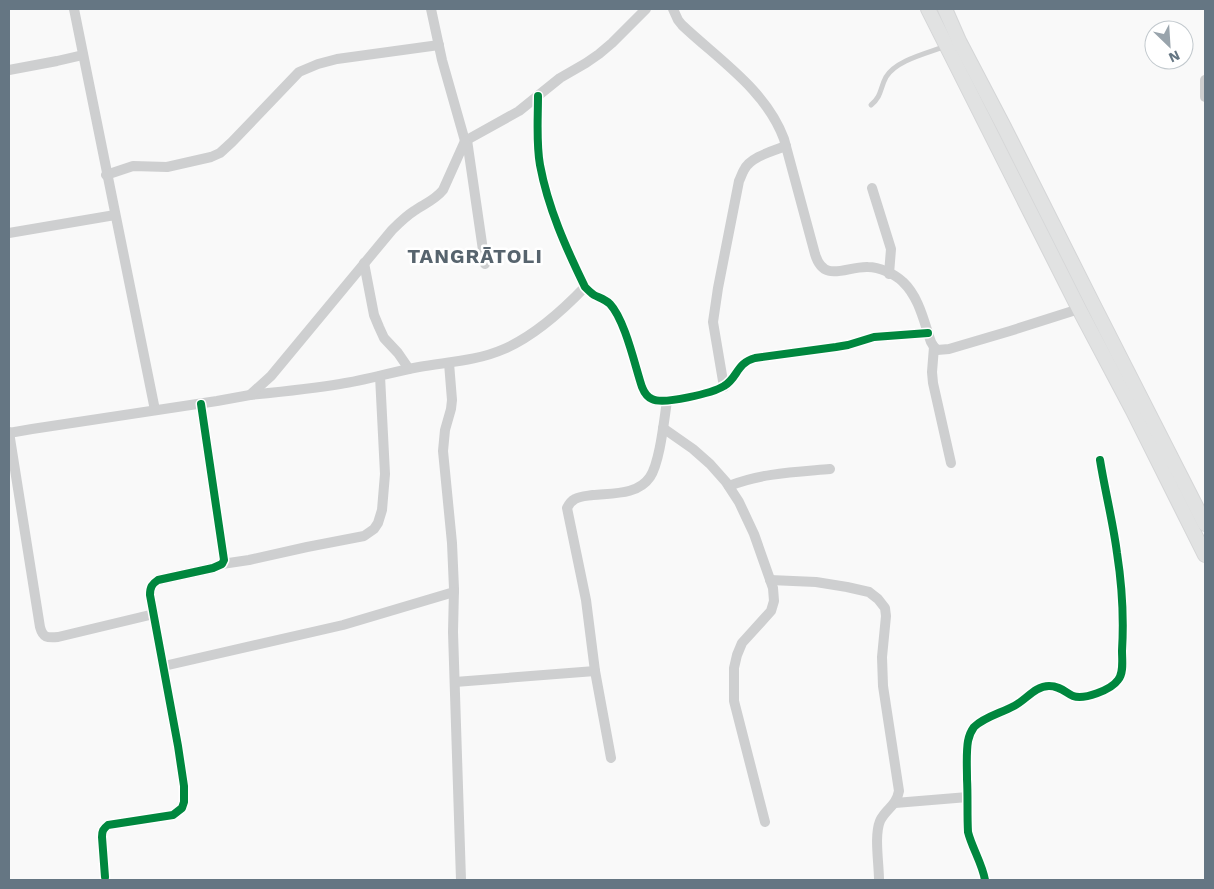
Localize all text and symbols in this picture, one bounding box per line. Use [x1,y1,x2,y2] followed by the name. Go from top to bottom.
[1144,20,1194,70] north arrow
[1166,47,1183,66] text: N
[407,244,543,268] district label: TANGRĀTOLI

